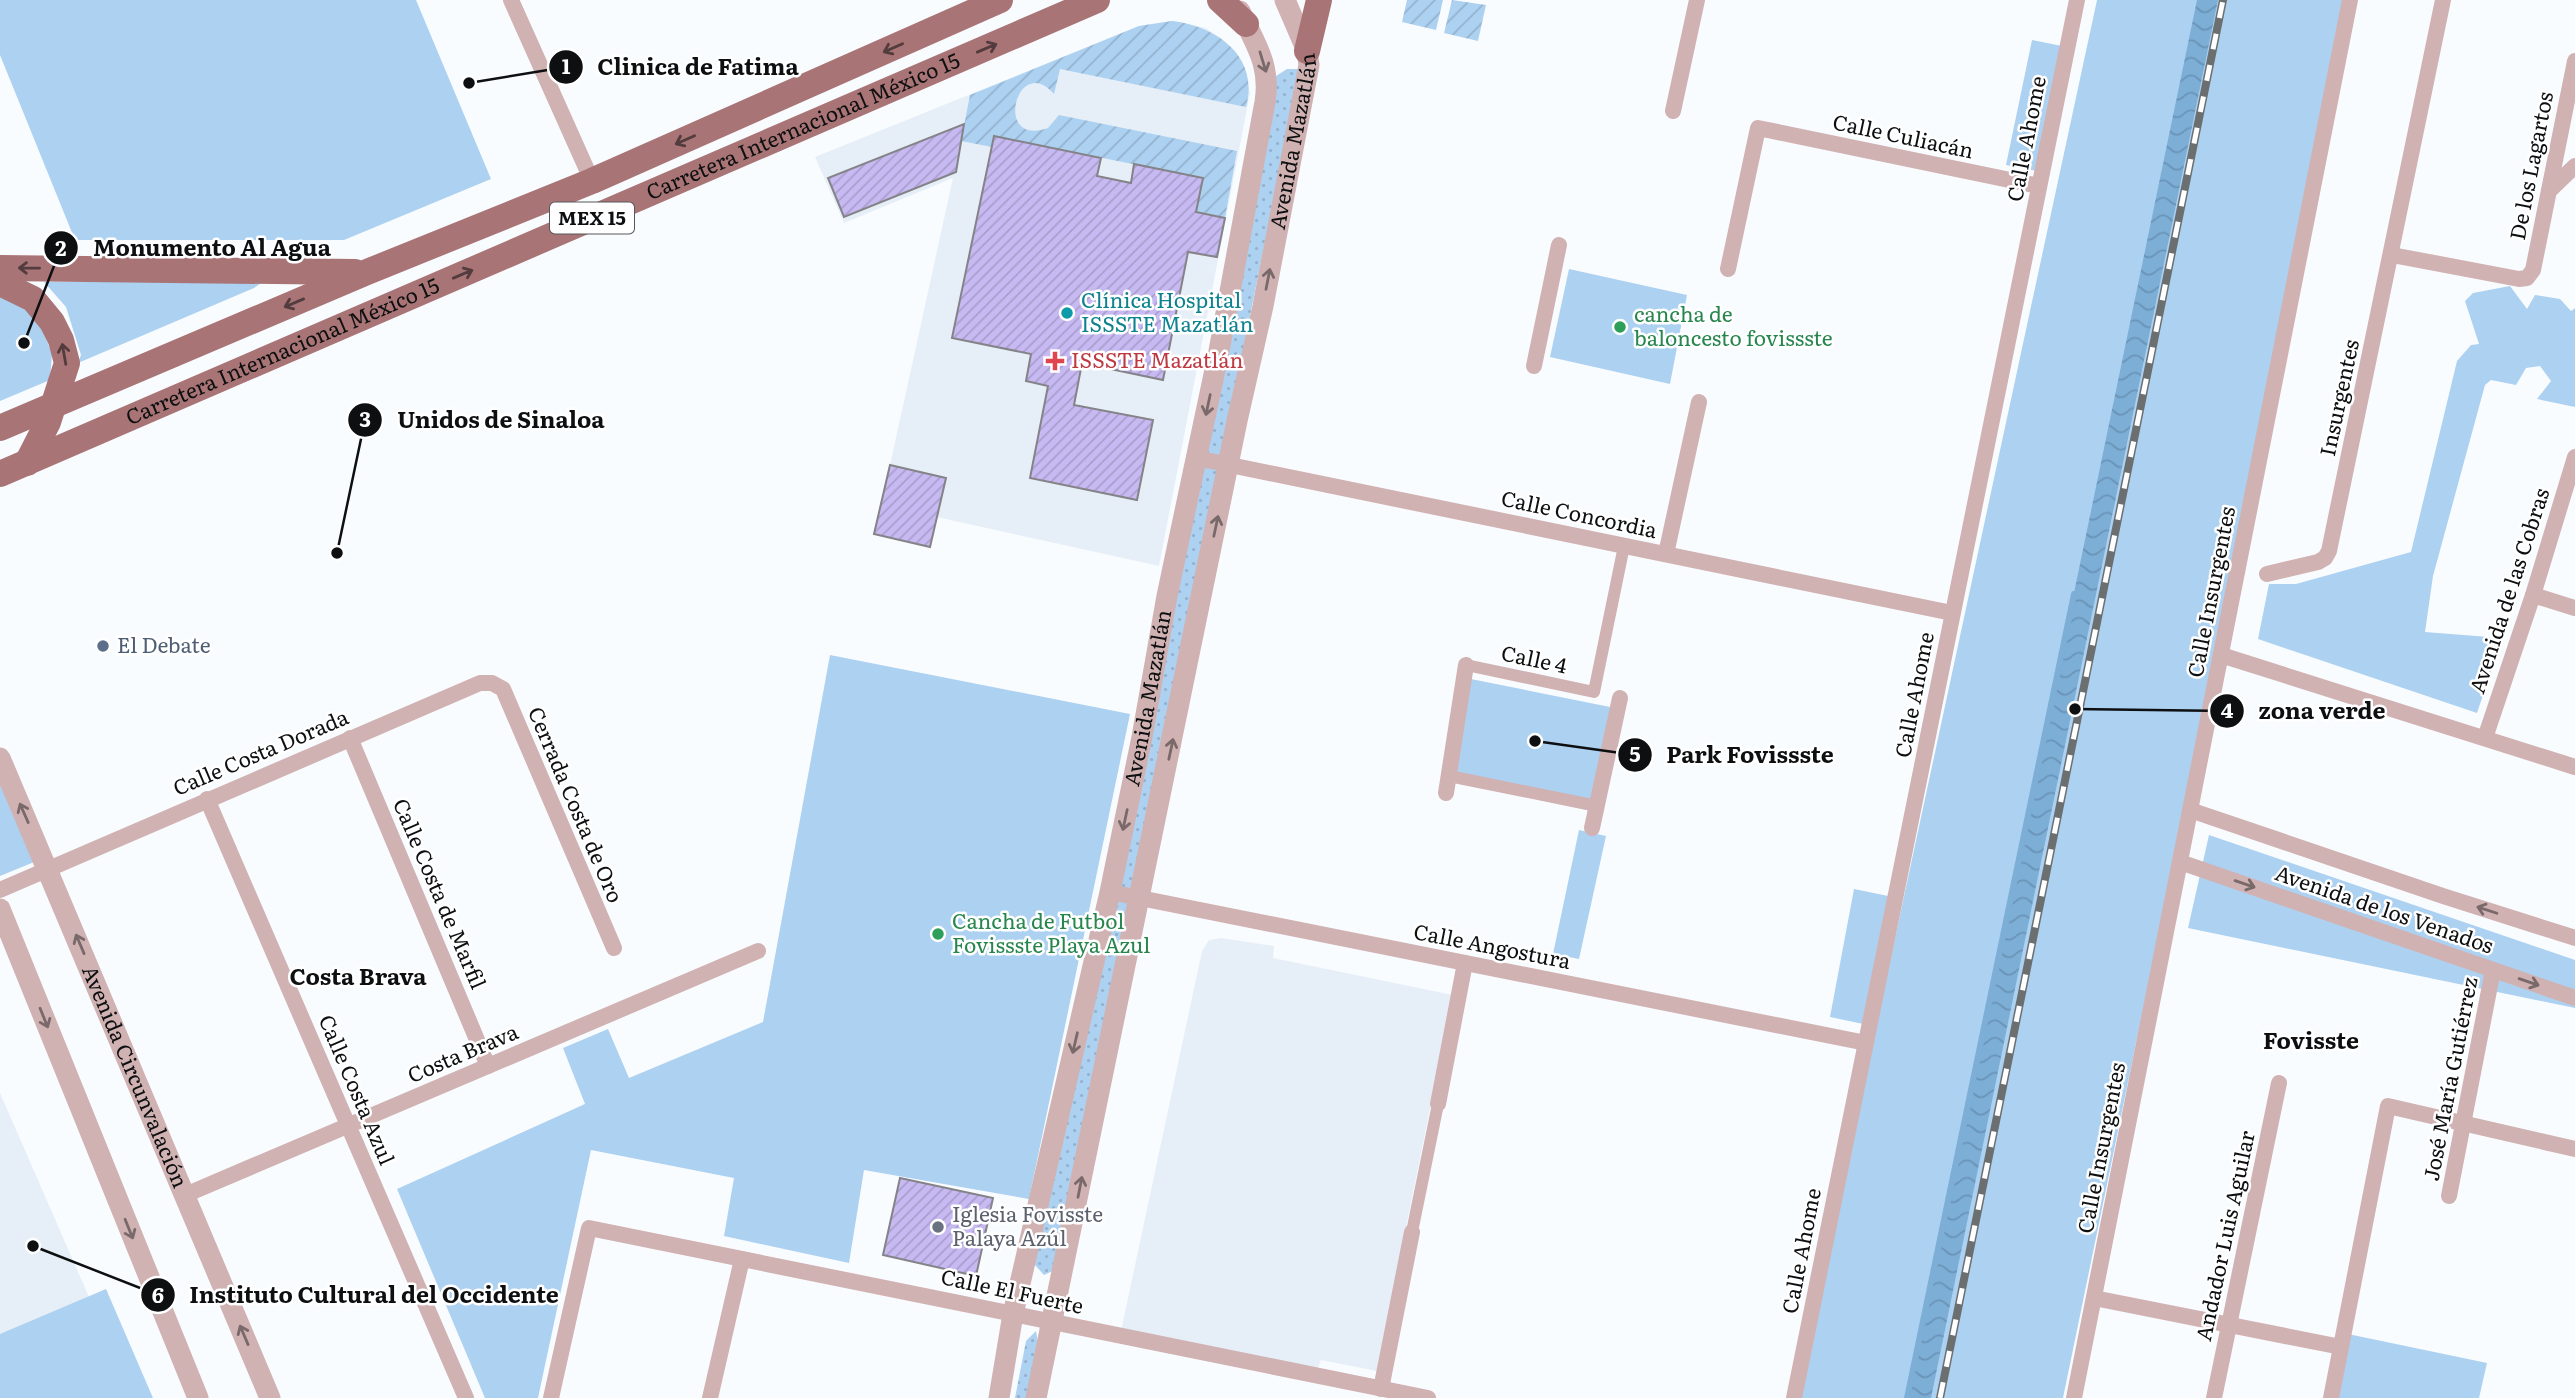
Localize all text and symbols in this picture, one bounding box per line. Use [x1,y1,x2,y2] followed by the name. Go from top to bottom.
[976,41,997,54] one-way arrow
[883,42,904,55] one-way arrow
[640,43,964,206] street label: Carretera Internacional México 15
[549,45,813,89] callout: Clinica de Fatima
[597,48,799,82] text: Clinica de Fatima
[562,49,571,80] text: 1
[1257,50,1270,72] one-way arrow
[1260,51,1322,232] street label: Avenida Mazatlán
[1997,73,2052,204] street label: Calle Ahome
[2500,89,2559,242] street label: De los Lagartos
[1830,105,1977,165] street label: Calle Culiacán
[675,134,696,147] one-way arrow
[550,202,634,233] road number: MEX 15
[44,226,344,270] callout: Monumento Al Agua
[93,229,332,263] text: Monumento Al Agua
[55,231,67,262] text: 2
[18,261,41,275] one-way arrow
[452,267,474,280] one-way arrow
[120,268,443,431] street label: Carretera Internacional México 15
[1262,268,1275,291] one-way arrow
[1081,283,1253,338] place label: Clínica Hospital ISSSTE Mazatlán
[284,297,306,310] one-way arrow
[1634,297,1833,352] place label: cancha de baloncesto fovissste
[1059,305,1075,321] marker: Clínica Hospital ISSSTE Mazatlán
[1612,319,1628,335] marker: cancha de baloncesto fovissste
[2310,336,2365,459] street label: Insurgentes
[1071,343,1243,374] place label: ISSSTE Mazatlán
[57,344,70,366] one-way arrow
[1045,351,1065,371] marker: ISSSTE Mazatlán
[1200,393,1214,416] one-way arrow
[348,398,618,442] callout: Unidos de Sinaloa
[397,401,605,435] text: Unidos de Sinaloa
[359,402,371,433] text: 3
[1499,481,1661,544] street label: Calle Concordia
[2460,483,2555,697] street label: Avenida de las Cobras
[2178,503,2241,680] street label: Calle Insurgentes
[1209,515,1223,538] one-way arrow
[1114,607,1177,788] street label: Avenida Mazatlán
[117,628,211,659] place label: El Debate
[1885,629,1940,760] street label: Calle Ahome
[1499,635,1571,680] street label: Calle 4
[95,638,111,654] marker: El Debate
[2209,689,2399,733] callout: zona verde
[2259,692,2385,726] text: zona verde
[2221,693,2234,724] text: 4
[167,699,353,802] street label: Calle Costa Dorada
[522,701,633,907] street label: Cerrada Costa de Oro
[1617,733,1848,777] callout: Park Fovissste
[1666,736,1834,770] text: Park Fovissste
[1629,737,1641,768] text: 5
[1164,738,1178,761] one-way arrow
[387,793,496,993] street label: Calle Costa de Marfil
[17,802,30,824] one-way arrow
[1117,808,1131,831] one-way arrow
[2272,856,2498,960] street label: Avenida de los Venados
[2233,879,2255,891] one-way arrow
[2476,903,2498,915] one-way arrow
[952,904,1150,959] place label: Cancha de Futbol Fovissste Playa Azul
[1411,914,1574,975] street label: Calle Angostura
[930,926,946,942] marker: Cancha de Futbol Fovissste Playa Azul
[73,934,86,956] one-way arrow
[289,958,427,992] district label: Costa Brava
[76,960,198,1192] street label: Avenida Circunvalación
[2414,974,2484,1183] street label: José María Gutiérrez
[2518,976,2540,989] one-way arrow
[38,1007,51,1028] one-way arrow
[313,1009,404,1169] street label: Calle Costa Azul
[402,1014,523,1089] street label: Costa Brava
[2263,1022,2359,1056] district label: Fovisste
[1068,1031,1082,1054] one-way arrow
[2068,1059,2131,1236] street label: Calle Insurgentes
[2186,1127,2261,1343] street label: Andador Luis Aguilar
[1074,1176,1088,1199] one-way arrow
[1772,1185,1827,1316] street label: Calle Ahome
[952,1197,1103,1252] place label: Iglesia Fovisste Palaya Azúl
[124,1218,137,1239] one-way arrow
[930,1219,946,1235] marker: Iglesia Fovisste Palaya Azúl
[938,1259,1087,1320] street label: Calle El Fuerte
[140,1273,573,1317] callout: Instituto Cultural del Occidente
[189,1276,559,1310] text: Instituto Cultural del Occidente
[152,1278,164,1309] text: 6
[236,1325,249,1346] one-way arrow

